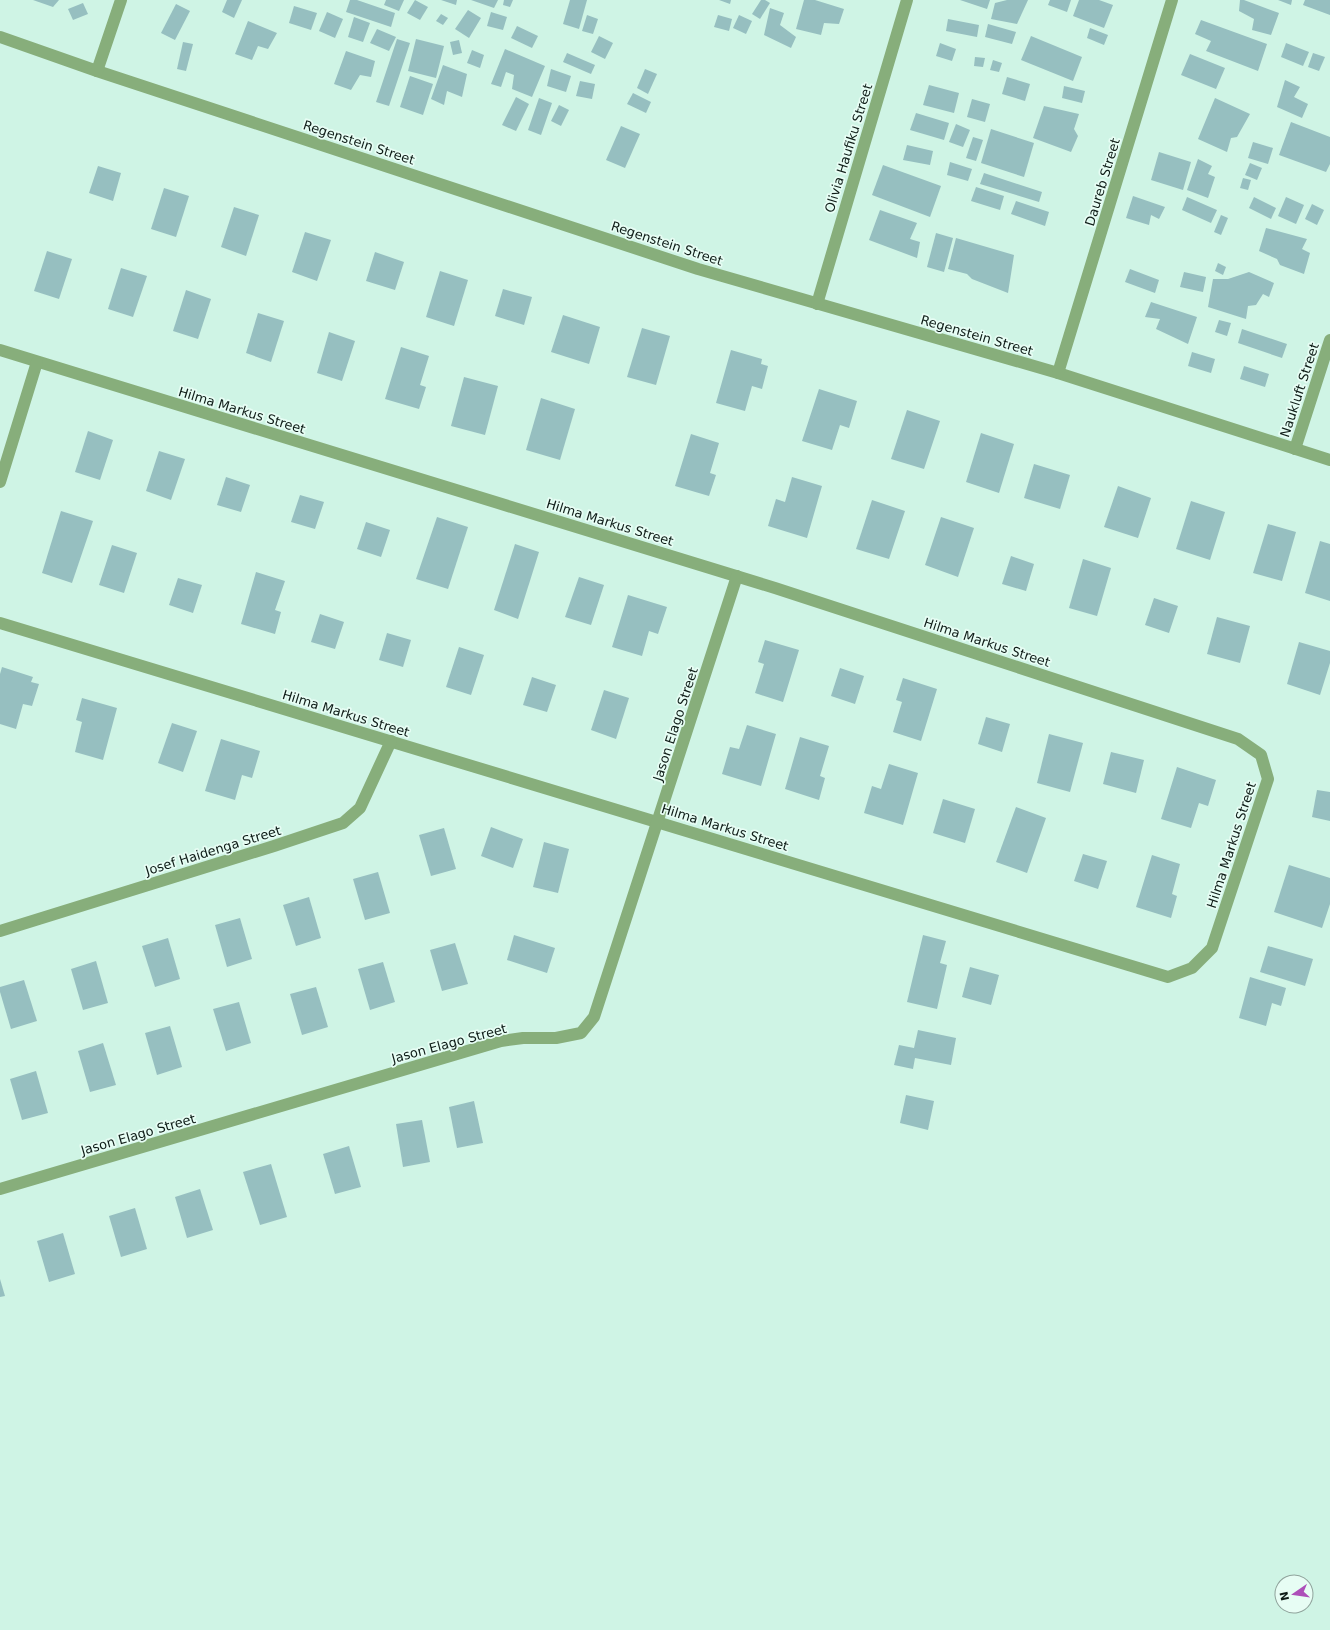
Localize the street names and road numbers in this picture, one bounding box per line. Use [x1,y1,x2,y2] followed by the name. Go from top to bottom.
[822,82,875,214] street label: Olivia Haufiku Street
[301,117,416,168] street label: Regenstein Street
[1082,136,1123,228] street label: Daureb Street
[609,218,724,269] street label: Regenstein Street
[919,312,1035,359] street label: Regenstein Street
[1277,341,1322,439] street label: Naukluft Street
[177,384,307,437] street label: Hilma Markus Street
[545,496,675,549] street label: Hilma Markus Street
[922,615,1052,670] street label: Hilma Markus Street
[650,665,701,784] street label: Jason Elago Street
[281,687,411,740] street label: Hilma Markus Street
[1204,780,1259,910] street label: Hilma Markus Street
[660,801,790,854] street label: Hilma Markus Street
[143,823,283,879] street label: Josef Haidenga Street
[389,1021,508,1066] street label: Jason Elago Street
[78,1111,197,1158] street label: Jason Elago Street

